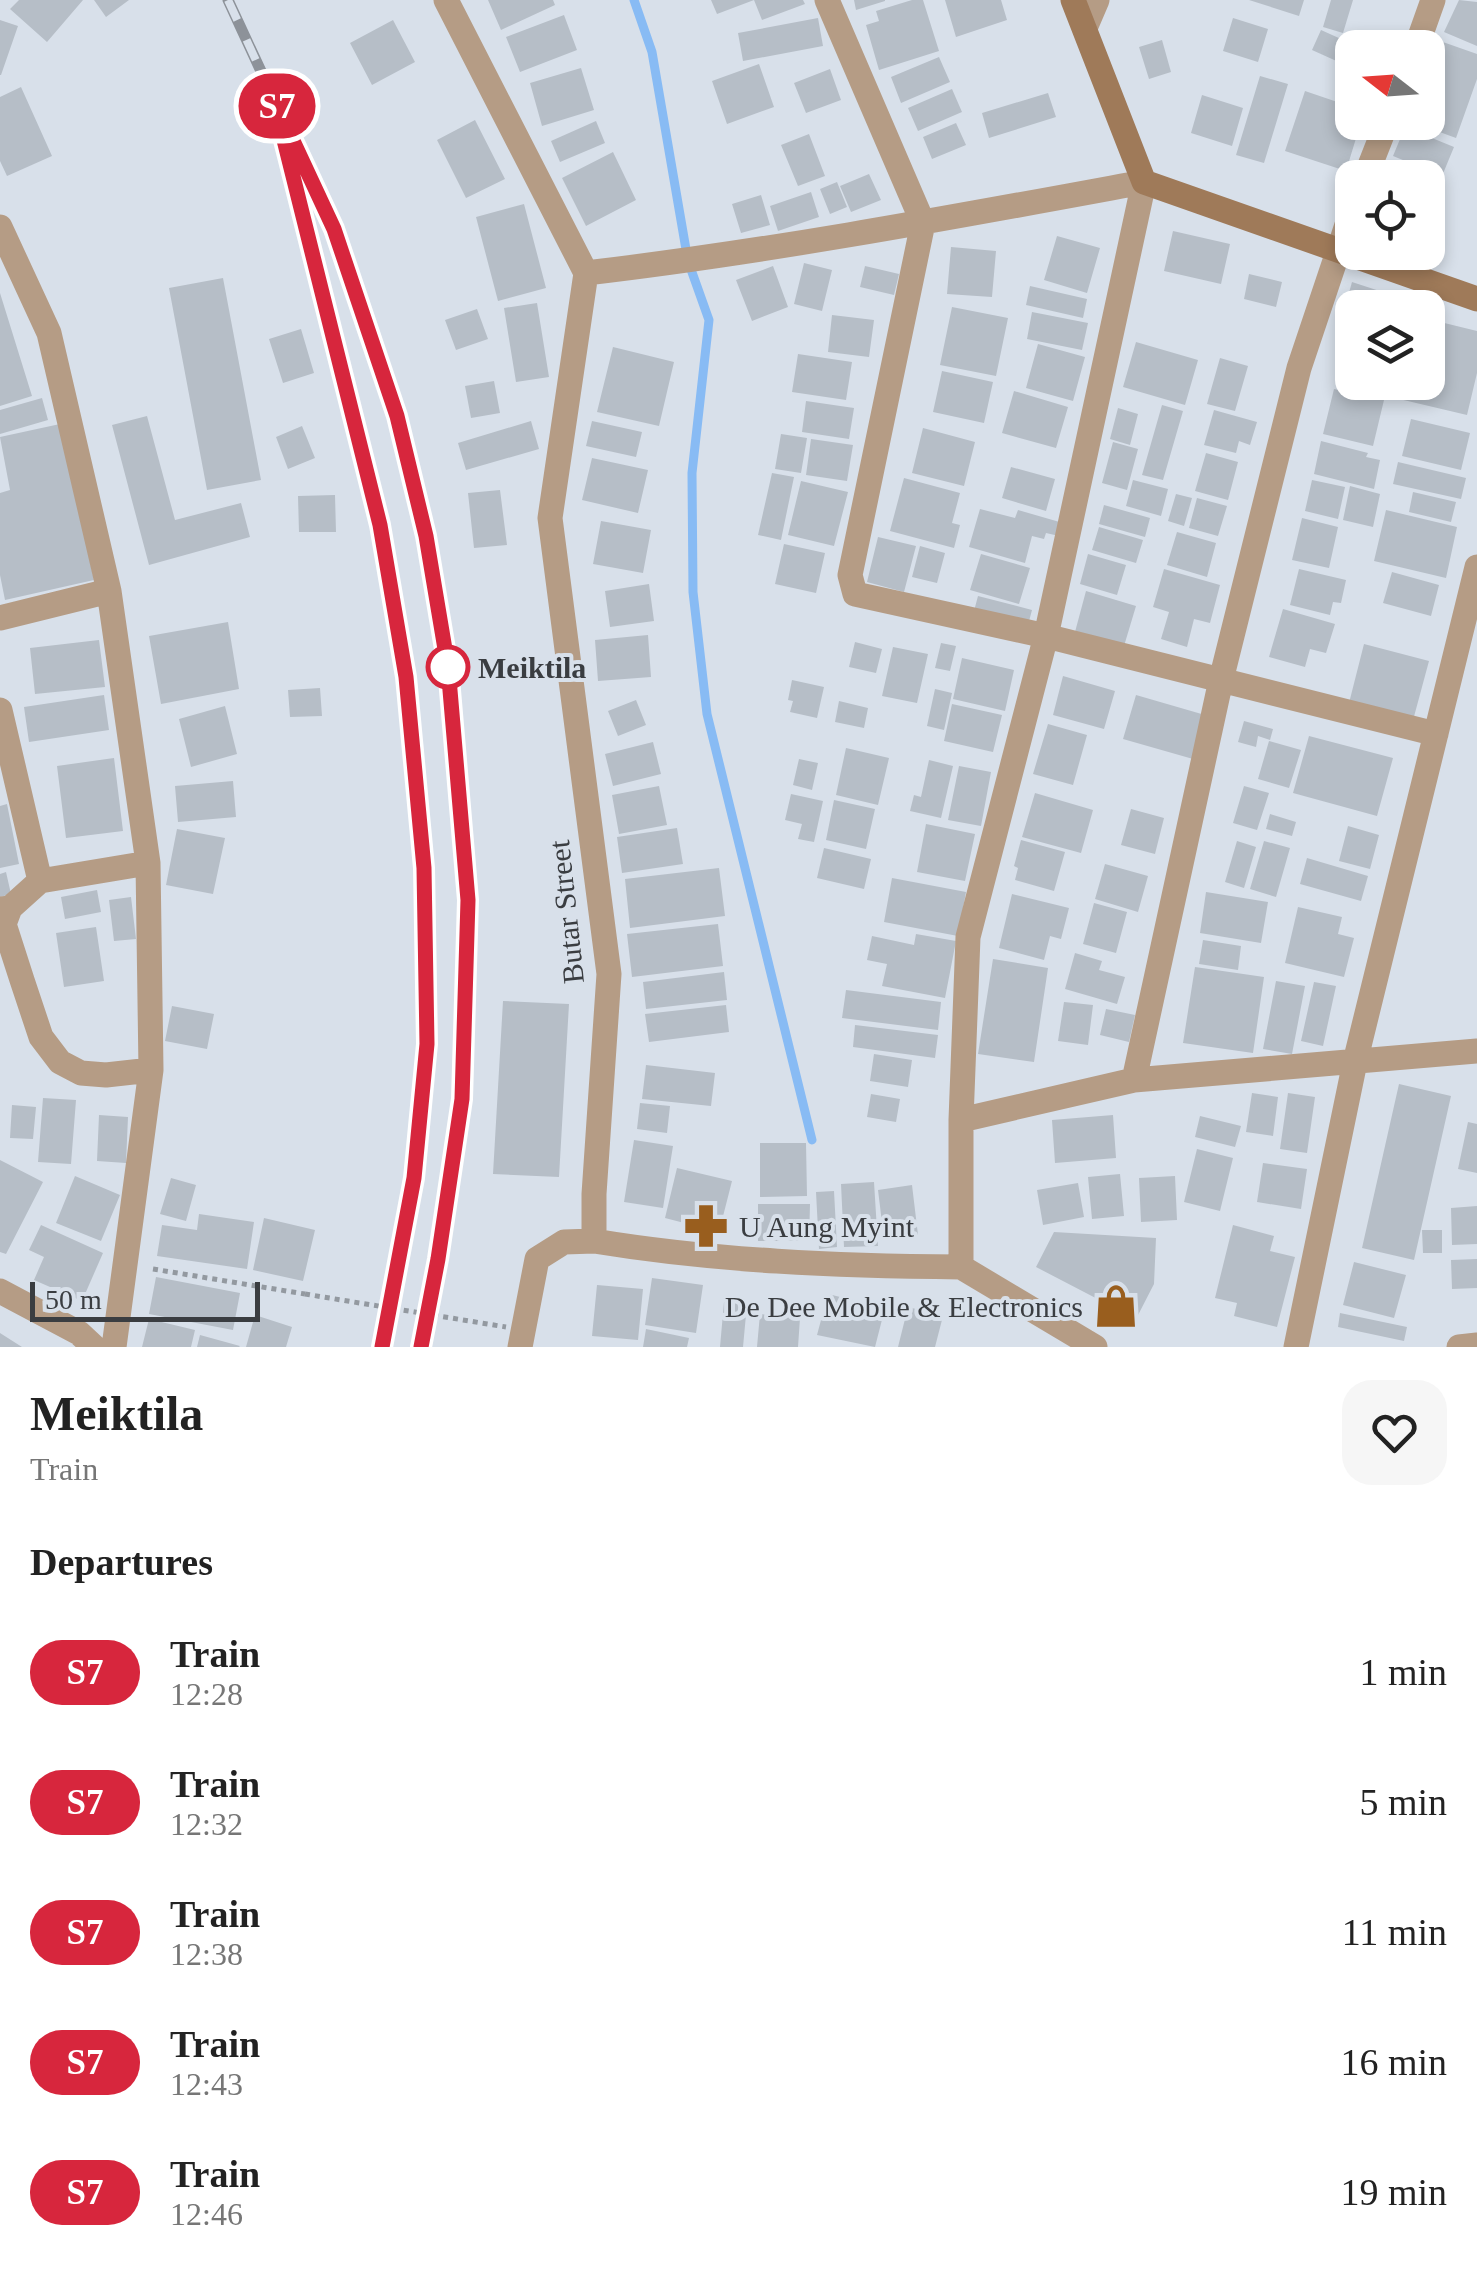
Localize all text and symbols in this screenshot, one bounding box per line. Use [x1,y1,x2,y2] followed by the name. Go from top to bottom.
[1335,30,1445,140] north arrow
[1335,30,1445,400] map controls
[232,74,322,138] line badge: S7
[259,87,295,126] text: S7
[1335,160,1445,270] button: locate
[1335,290,1445,400] button: layers
[427,646,469,688] marker: Meiktila
[478,651,586,684] place label: Meiktila
[542,838,590,985] street label: Butar Street
[682,1202,730,1250] pharmacy icon: U Aung Myint
[739,1210,915,1243] place label: U Aung Myint
[30,1277,260,1322] scale bar
[1092,1282,1140,1330] shop icon: De Dee Mobile & Electronics
[45,1284,102,1315] text: 50 m
[725,1290,1083,1323] place label: De Dee Mobile & Electronics
[1342,1380,1447,1485] button: heart
[30,1387,203,1440] text: Meiktila
[30,1451,98,1487] text: Train
[30,1541,213,1583] text: Departures
[170,1633,260,1675] text: Train
[1359,1651,1447,1693] text: 1 min
[67,1653,103,1692] text: S7
[170,1676,243,1712] text: 12:28
[170,1763,260,1805] text: Train
[1359,1781,1447,1823] text: 5 min
[67,1783,103,1822] text: S7
[170,1806,243,1842] text: 12:32
[170,1893,260,1935] text: Train
[1342,1911,1447,1953] text: 11 min
[67,1913,103,1952] text: S7
[170,1936,243,1972] text: 12:38
[170,2023,260,2065] text: Train
[1340,2041,1447,2083] text: 16 min
[67,2043,103,2082] text: S7
[170,2066,243,2102] text: 12:43
[170,2153,260,2195] text: Train
[1340,2171,1447,2213] text: 19 min
[67,2173,103,2212] text: S7
[170,2196,243,2232] text: 12:46

